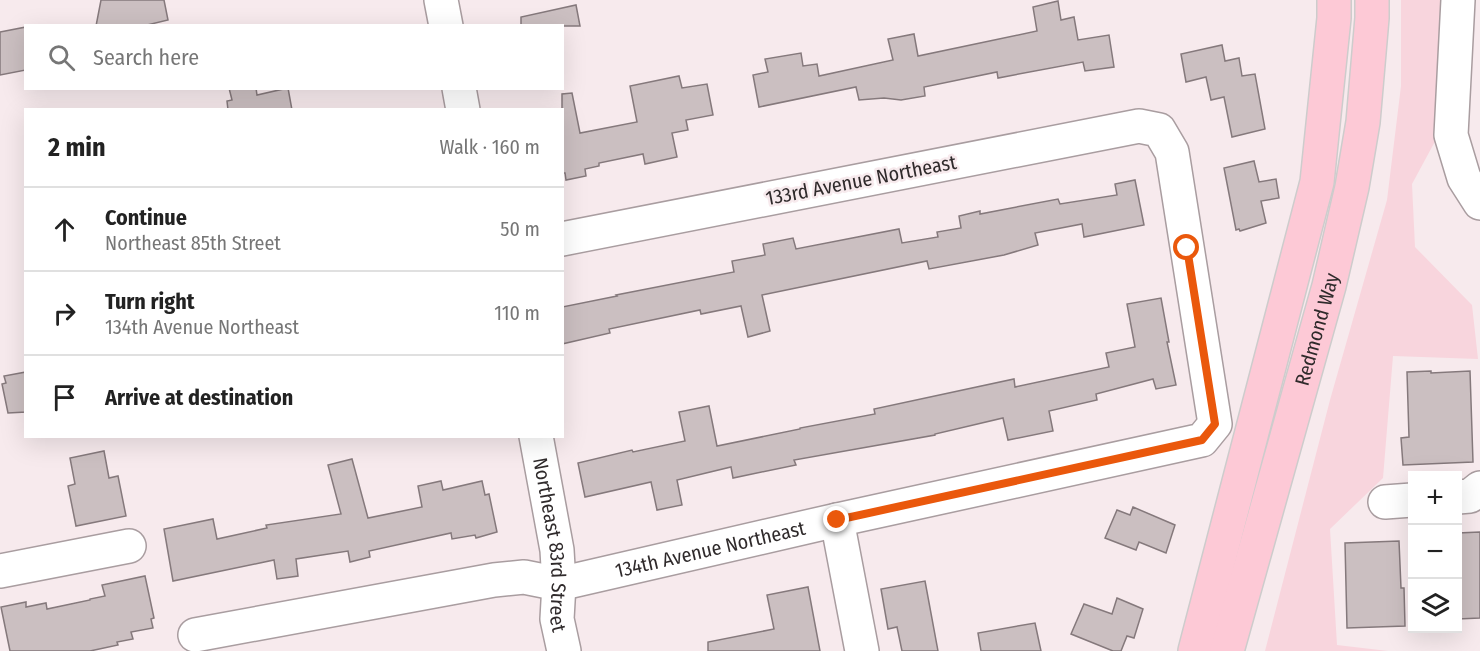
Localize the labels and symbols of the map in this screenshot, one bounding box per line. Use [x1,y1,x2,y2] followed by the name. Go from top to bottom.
[764,150,959,210] street label: 133rd Avenue Northeast
[1173,234,1199,260] route start
[1290,271,1344,388] street label: Redmond Way
[528,455,572,635] street label: Northeast 83rd Street
[823,506,849,532] route end
[613,516,808,583] street label: 134th Avenue Northeast

